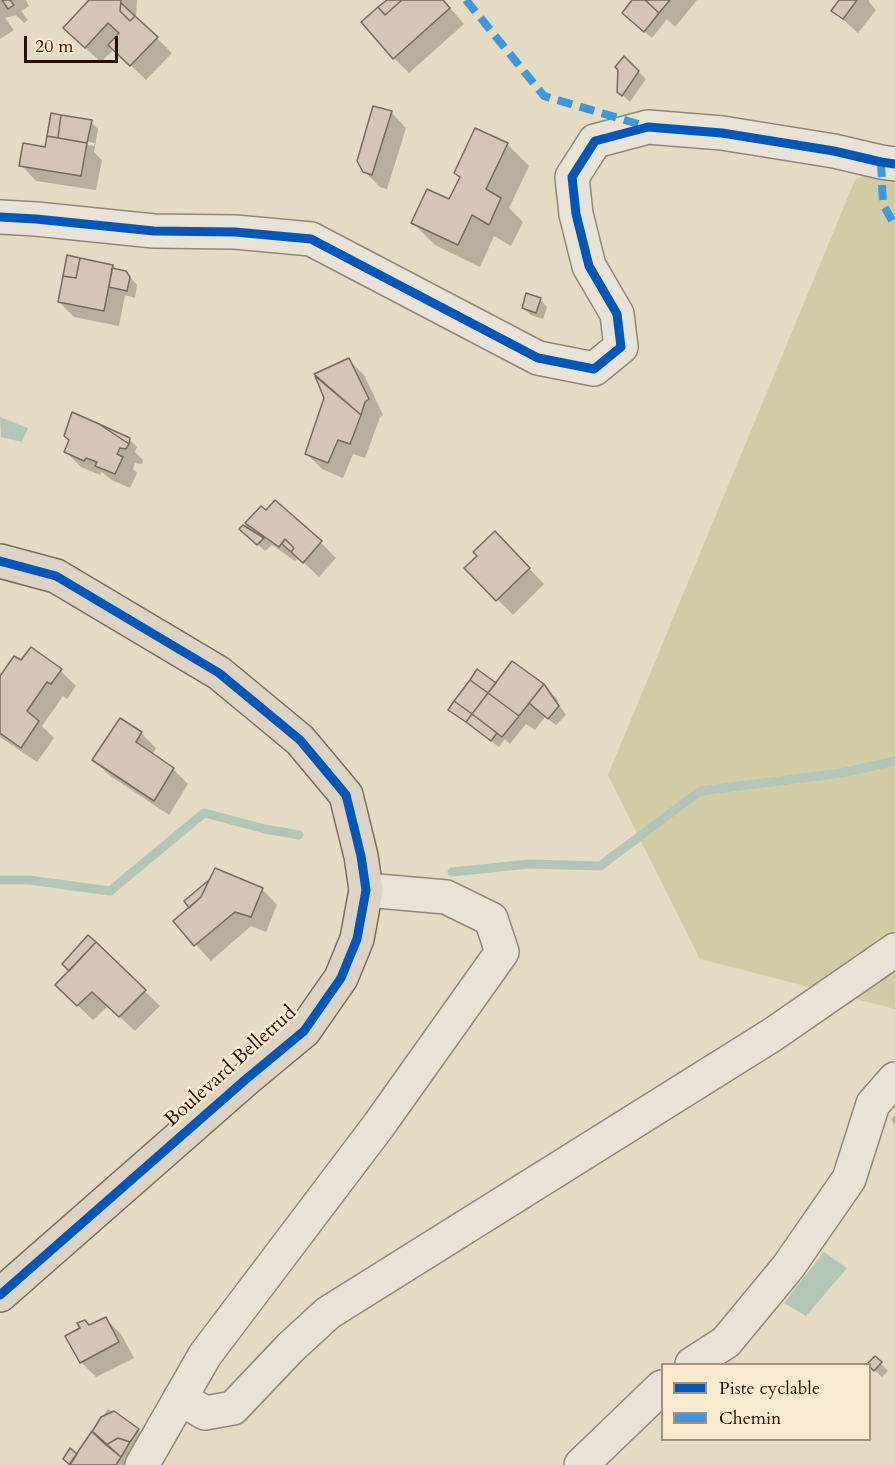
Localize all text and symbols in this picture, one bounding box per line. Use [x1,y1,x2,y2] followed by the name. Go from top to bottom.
[27,24,122,62] scale bar
[35,34,74,59] text: 20 m
[160,1002,302,1132] street label: Boulevard Belletrud
[661,1363,871,1441] legend
[719,1376,820,1401] text: Piste cyclable
[719,1406,781,1431] text: Chemin

